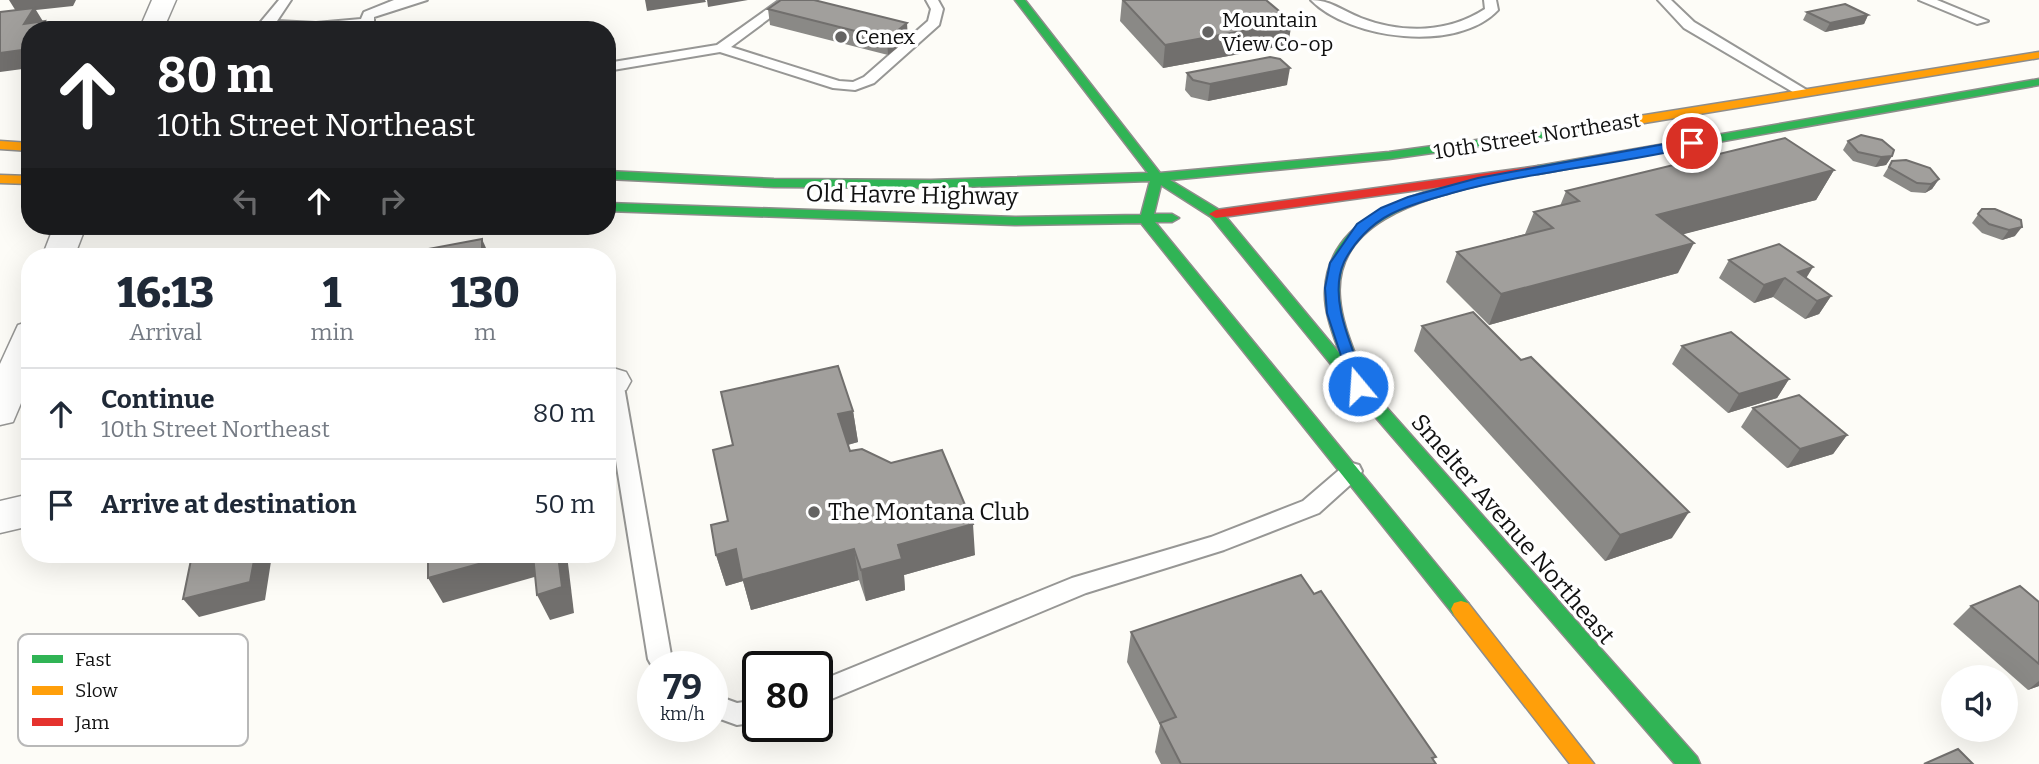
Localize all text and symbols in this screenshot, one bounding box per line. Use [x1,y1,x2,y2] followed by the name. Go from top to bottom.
[1222,7,1333,57] place label: Mountain View Co-op
[855,24,916,50] place label: Cenex
[1200,24,1216,40] marker: Mountain View Co-op
[833,29,849,45] marker: Cenex
[157,46,273,105] text: 80 m
[42,49,133,140] icon: ahead
[157,106,475,144] text: 10th Street Northeast
[1432,107,1643,165] street label: 10th Street Northeast
[1662,113,1722,173] pin
[1673,124,1711,162] icon: arrive
[805,179,1019,211] street label: Old Havre Highway
[227,182,265,220] icon: left
[300,182,338,220] icon: ahead
[373,182,411,220] icon: right
[117,268,214,318] text: 16:13
[323,268,341,318] text: 1
[450,268,520,318] text: 130
[129,318,202,346] text: Arrival
[310,318,354,346] text: min
[474,318,496,346] text: m
[1321,349,1395,423] position arrow
[101,384,215,415] text: Continue
[42,395,80,433] icon: ahead
[533,398,595,429] text: 80 m
[1406,408,1621,650] street label: Smelter Avenue Northeast
[101,415,330,443] text: 10th Street Northeast
[42,486,80,524] icon: arrive
[101,489,356,520] text: Arrive at destination
[534,489,595,520] text: 50 m
[828,498,1030,526] place label: The Montana Club
[806,504,822,520] marker: The Montana Club
[18,634,248,746] legend
[75,648,112,671] text: Fast
[742,651,833,742] speed limit sign: 80
[1941,665,2018,742] map controls
[1941,665,2018,742] button: sound
[663,666,702,708] text: 79
[75,679,118,702] text: Slow
[660,703,705,725] text: km/h
[74,711,109,734] text: Jam

